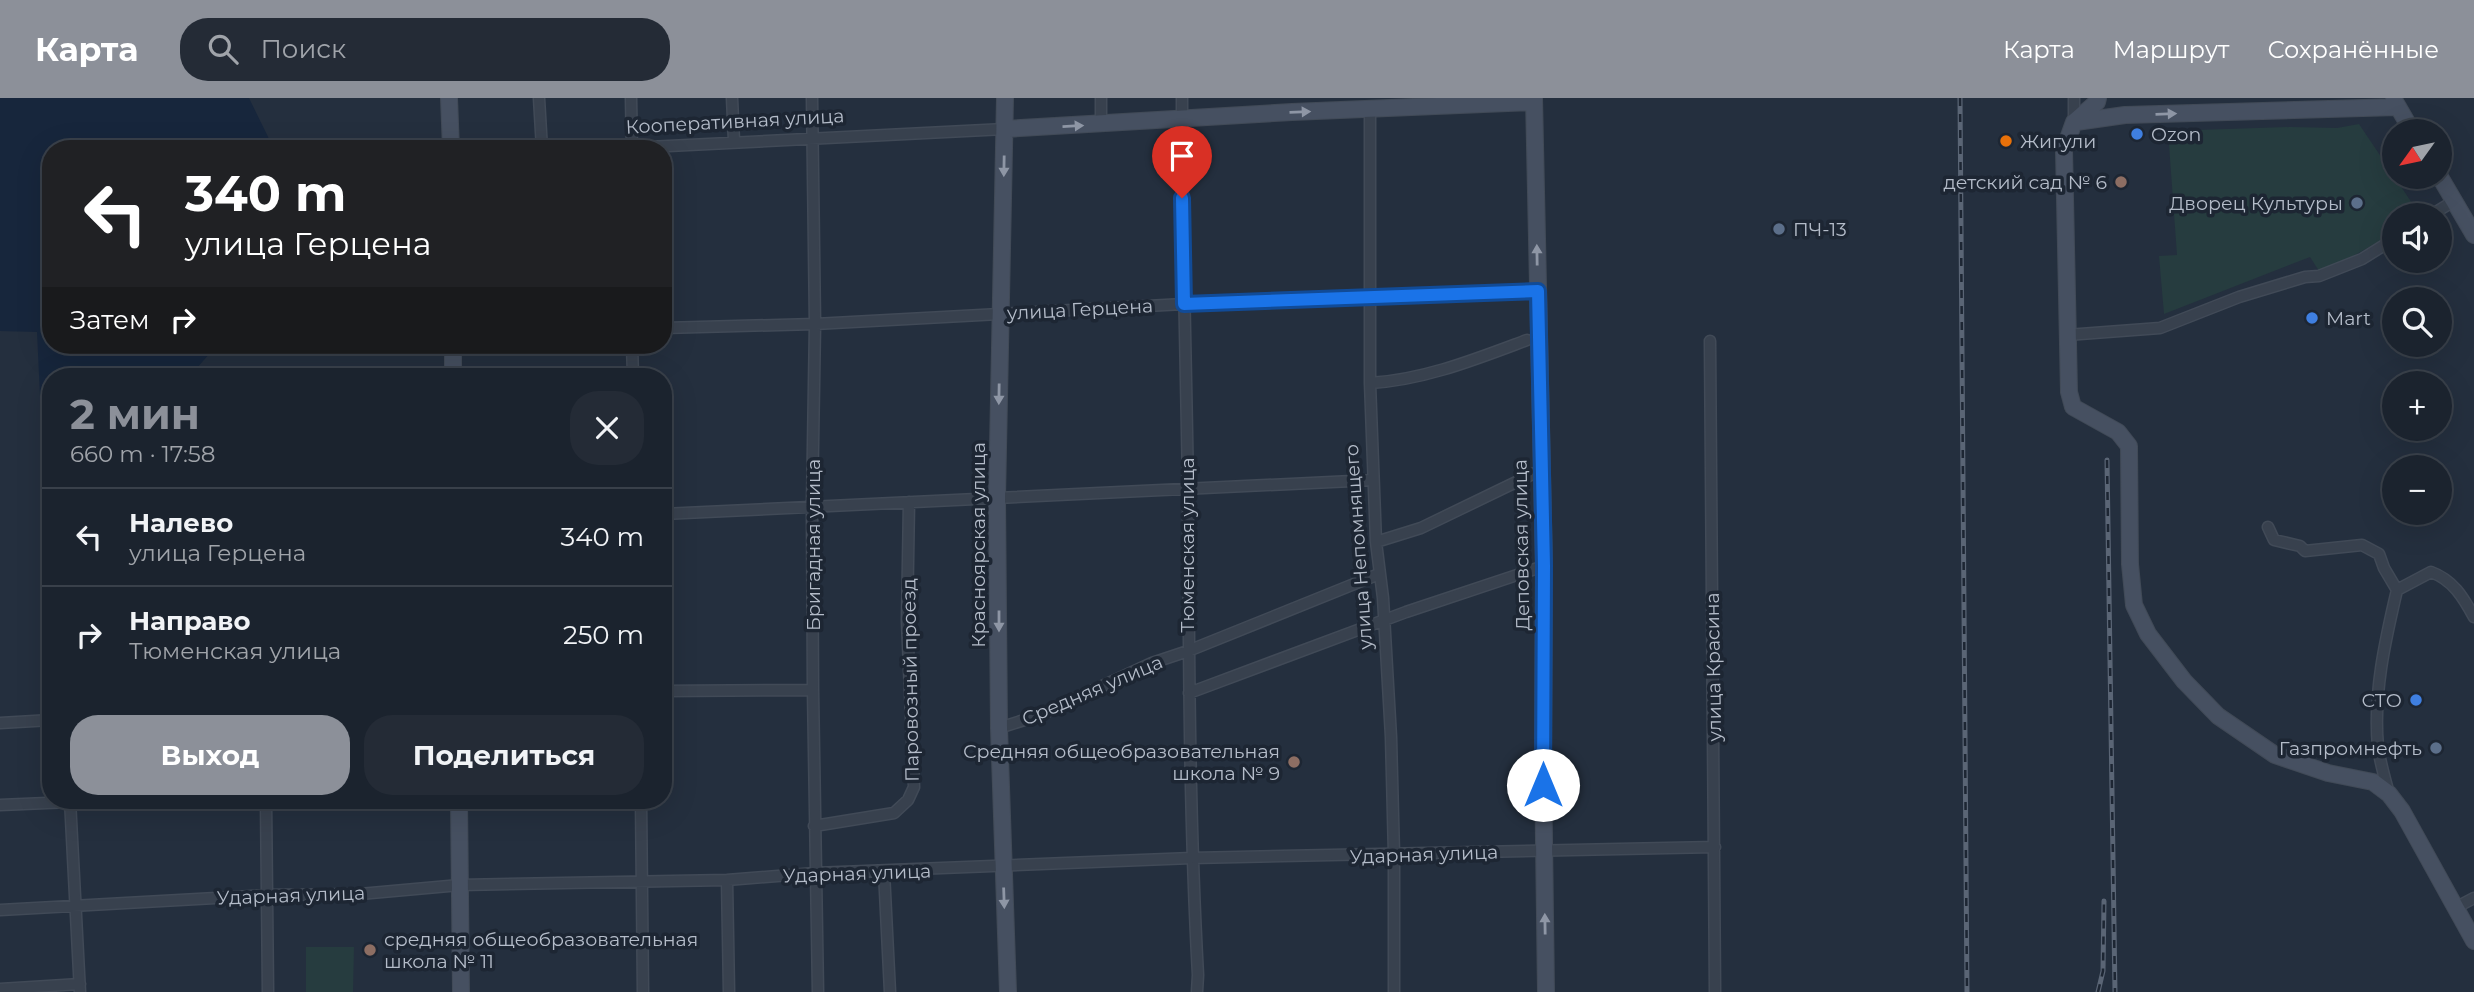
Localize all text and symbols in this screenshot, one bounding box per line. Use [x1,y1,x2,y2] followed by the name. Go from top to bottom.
[180,18,670,81] search box
[35,29,138,69] text: Карта
[204,30,242,68] icon: search
[260,33,346,65] text: Поиск
[2003,35,2075,64] text: Карта
[2113,35,2229,64] text: Маршрут
[2267,35,2439,64] text: Сохранённые
[625,104,845,139] street label: Кооперативная улица
[1289,106,1311,117] one-way arrow
[2155,108,2177,120] one-way arrow
[2382,119,2452,189] north arrow
[2382,119,2452,525] map controls
[1062,120,1084,131] one-way arrow
[2151,123,2201,146] place label: Ozon
[1152,126,1212,198] pin
[2129,126,2145,142] marker: Ozon
[2020,130,2096,153] place label: Жигули
[1998,133,2014,149] marker: Жигули
[1163,137,1201,175] icon: arrive
[998,155,1010,177] one-way arrow
[185,164,346,223] text: 340 m
[70,168,161,259] icon: left
[1943,171,2107,194] place label: детский сад № 6
[2113,174,2129,190] marker: детский сад № 6
[2169,192,2343,215] place label: Дворец Культуры
[2349,195,2365,211] marker: Дворец Культуры
[2382,203,2452,273] button: sound
[1793,218,1847,241] place label: ПЧ-13
[1771,221,1787,237] marker: ПЧ-13
[185,224,431,263] text: улица Герцена
[1532,244,1543,266] one-way arrow
[2382,287,2452,357] button: search
[1005,294,1154,325] street label: улица Герцена
[164,301,202,339] icon: right
[70,304,150,336] text: Затем
[2326,307,2371,330] place label: Mart
[2304,310,2320,326] marker: Mart
[2382,371,2452,441] button: +
[993,383,1005,405] one-way arrow
[70,388,200,440] text: 2 мин
[570,391,644,465] button: close
[70,440,215,468] text: 660 m · 17:58
[967,442,990,648] street label: Красноярская улица
[1340,443,1377,651] street label: улица Непомнящего
[2382,455,2452,525] button: −
[1176,457,1199,633] street label: Тюменская улица
[802,459,825,631] street label: Бригадная улица
[1509,459,1534,631] street label: Деповская улица
[129,507,233,539] text: Налево
[70,518,108,556] icon: left
[561,521,644,553] text: 340 m
[129,539,306,567] text: улица Герцена
[897,578,924,782] street label: Паровозный проезд
[1701,592,1726,743] street label: улица Красина
[129,605,250,637] text: Направо
[993,610,1005,632] one-way arrow
[70,616,108,654] icon: right
[563,619,644,651] text: 250 m
[129,637,341,665] text: Тюменская улица
[1018,650,1166,730] street label: Средняя улица
[2362,689,2402,712] place label: СТО
[2408,692,2424,708] marker: СТО
[70,715,350,795] button: Выход
[364,715,644,795] button: Поделиться
[2279,737,2422,760] place label: Газпромнефть
[963,740,1280,785] place label: Средняя общеобразовательная школа № 9
[2428,740,2444,756] marker: Газпромнефть
[1506,748,1580,822] position arrow
[1286,754,1302,770] marker: Средняя общеобразовательная школа № 9
[1349,840,1499,869] street label: Ударная улица
[782,859,932,888] street label: Ударная улица
[216,881,366,910] street label: Ударная улица
[999,887,1010,909] one-way arrow
[1540,913,1551,935] one-way arrow
[384,928,698,973] place label: средняя общеобразовательная школа № 11
[362,942,378,958] marker: средняя общеобразовательная школа № 11

